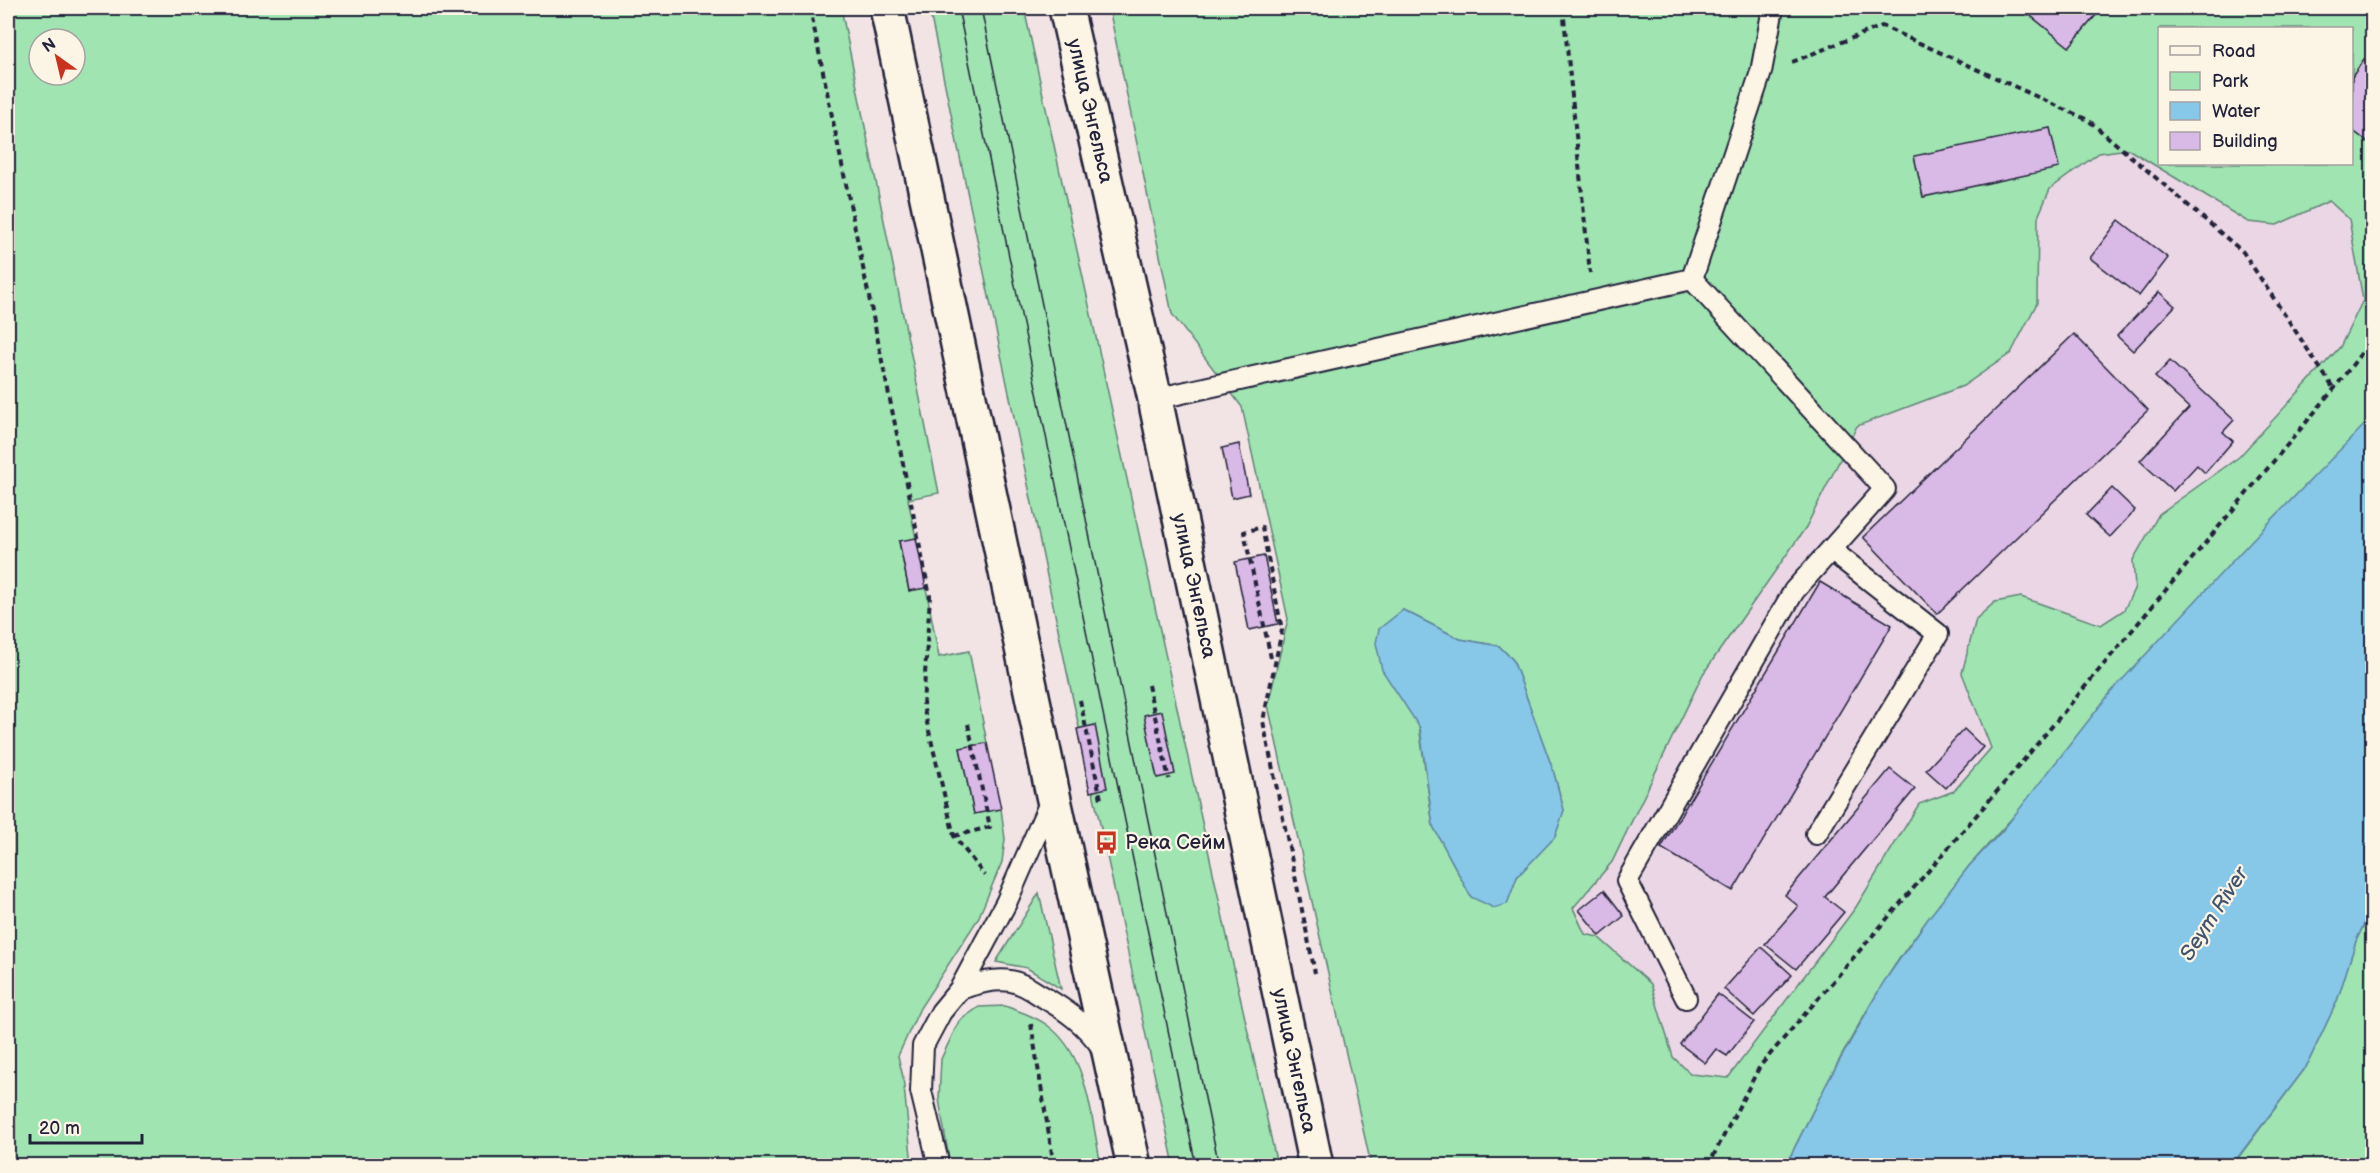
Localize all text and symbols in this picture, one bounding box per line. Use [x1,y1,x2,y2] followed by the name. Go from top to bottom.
[27,27,87,87] north arrow
[2158,27,2353,165] legend
[39,35,60,57] text: N
[1062,36,1118,186] street label: улица Энгельса
[2212,41,2256,62] text: Road
[2212,71,2248,92] text: Park
[2212,101,2260,122] text: Water
[2212,131,2278,152] text: Building
[1167,511,1221,661] street label: улица Энгельса
[1094,830,1120,856] bus stop icon: Река Сейм
[1125,831,1226,855] place label: Река Сейм
[2174,861,2254,966] water label: Seym River
[1267,986,1321,1136] street label: улица Энгельса
[30,1107,142,1145] scale bar
[39,1118,80,1139] text: 20 m

